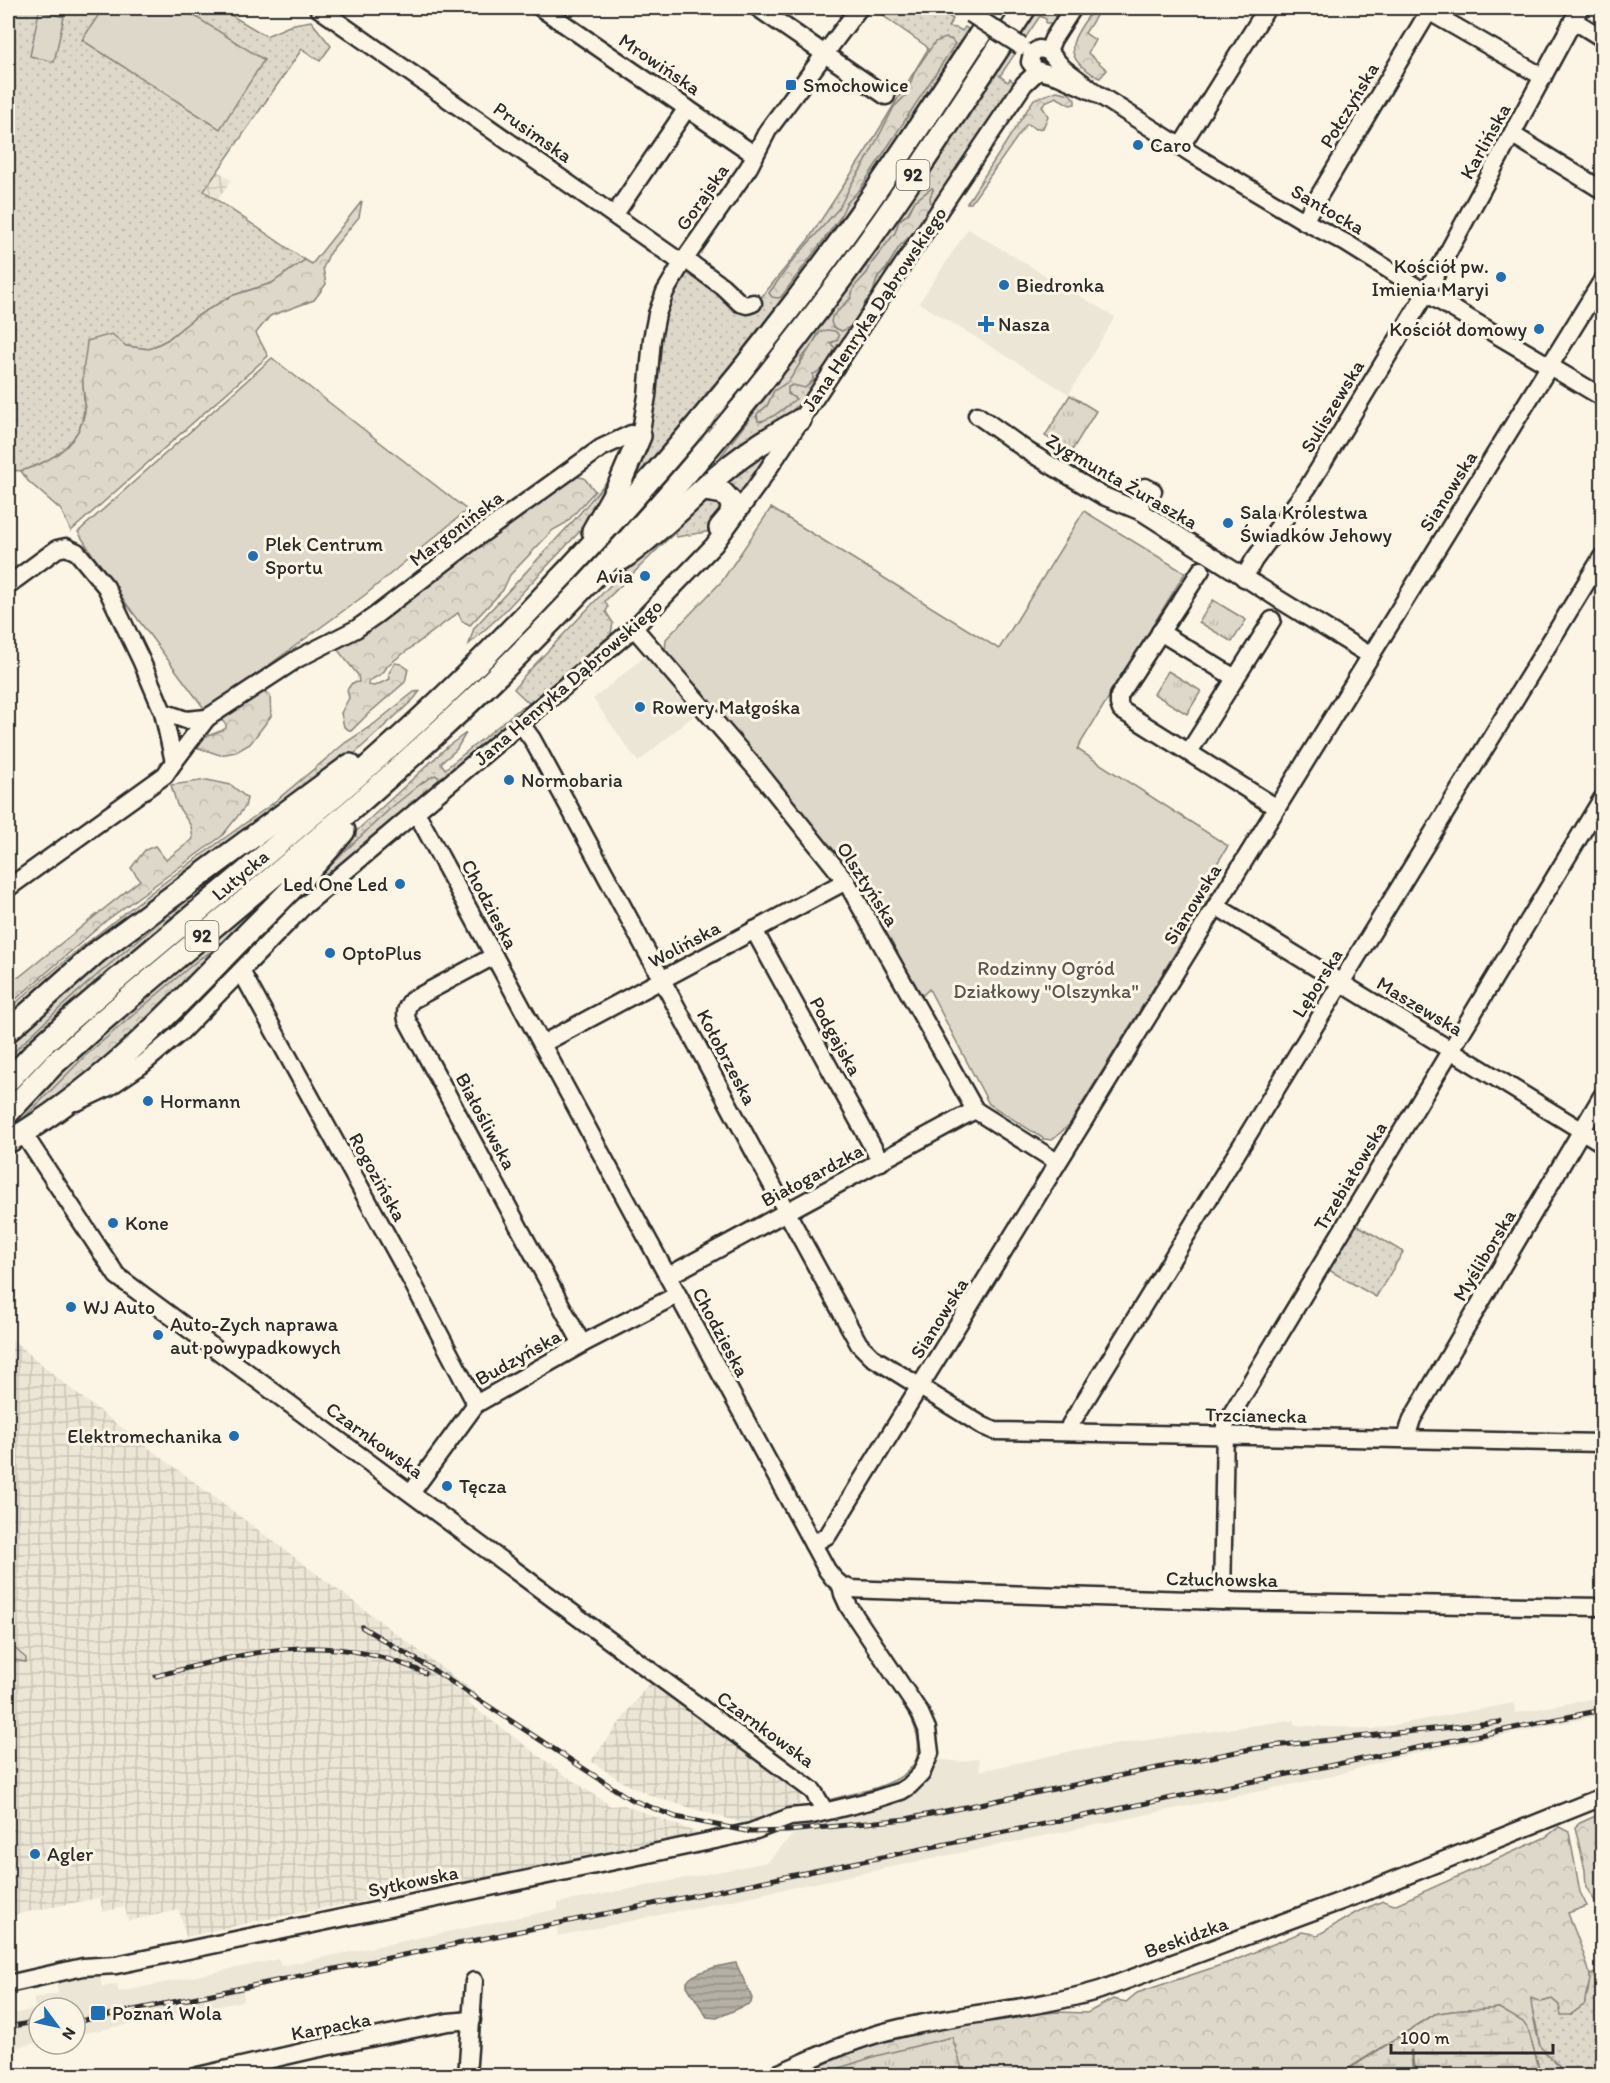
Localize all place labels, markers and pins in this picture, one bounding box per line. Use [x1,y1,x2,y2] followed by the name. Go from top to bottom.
[803,73,908,97] place label: Smochowice
[784,78,798,92] marker: Smochowice
[1150,133,1191,157] place label: Caro
[1131,138,1145,152] marker: Caro
[1371,254,1489,301] place label: Kościół pw. Imienia Maryi
[1494,270,1508,284] marker: Kościół pw. Imienia Maryi
[1016,273,1105,297] place label: Biedronka
[997,278,1011,292] marker: Biedronka
[998,312,1050,336] place label: Nasza
[979,317,993,331] marker: Nasza
[1389,317,1528,341] place label: Kościół domowy
[1532,322,1546,336] marker: Kościół domowy
[1240,500,1393,547] place label: Sala Królestwa Świadków Jehowy
[1221,516,1235,530] marker: Sala Królestwa Świadków Jehowy
[265,532,383,579] place label: Plek Centrum Sportu
[246,549,260,563] marker: Plek Centrum Sportu
[596,564,633,588] place label: Avia
[638,569,652,583] marker: Avia
[652,695,800,719] place label: Rowery Małgośka
[633,700,647,714] marker: Rowery Małgośka
[521,768,623,792] place label: Normobaria
[502,773,516,787] marker: Normobaria
[283,872,388,896] place label: Led One Led
[393,877,407,891] marker: Led One Led
[342,941,422,965] place label: OptoPlus
[323,946,337,960] marker: OptoPlus
[160,1089,241,1113] place label: Hormann
[141,1094,155,1108] marker: Hormann
[125,1211,169,1235] place label: Kone
[106,1216,120,1230] marker: Kone
[83,1295,155,1319] place label: WJ Auto
[64,1300,78,1314] marker: WJ Auto
[170,1312,341,1359] place label: Auto-Zych naprawa aut powypadkowych
[151,1328,165,1342] marker: Auto-Zych naprawa aut powypadkowych
[67,1424,223,1448] place label: Elektromechanika
[227,1429,241,1443] marker: Elektromechanika
[459,1474,507,1498] place label: Tęcza
[440,1479,454,1493] marker: Tęcza
[47,1842,93,1866] place label: Agler
[28,1847,42,1861] marker: Agler
[112,2001,222,2025] place label: Poznań Wola
[89,2004,107,2022] marker: Poznań Wola

